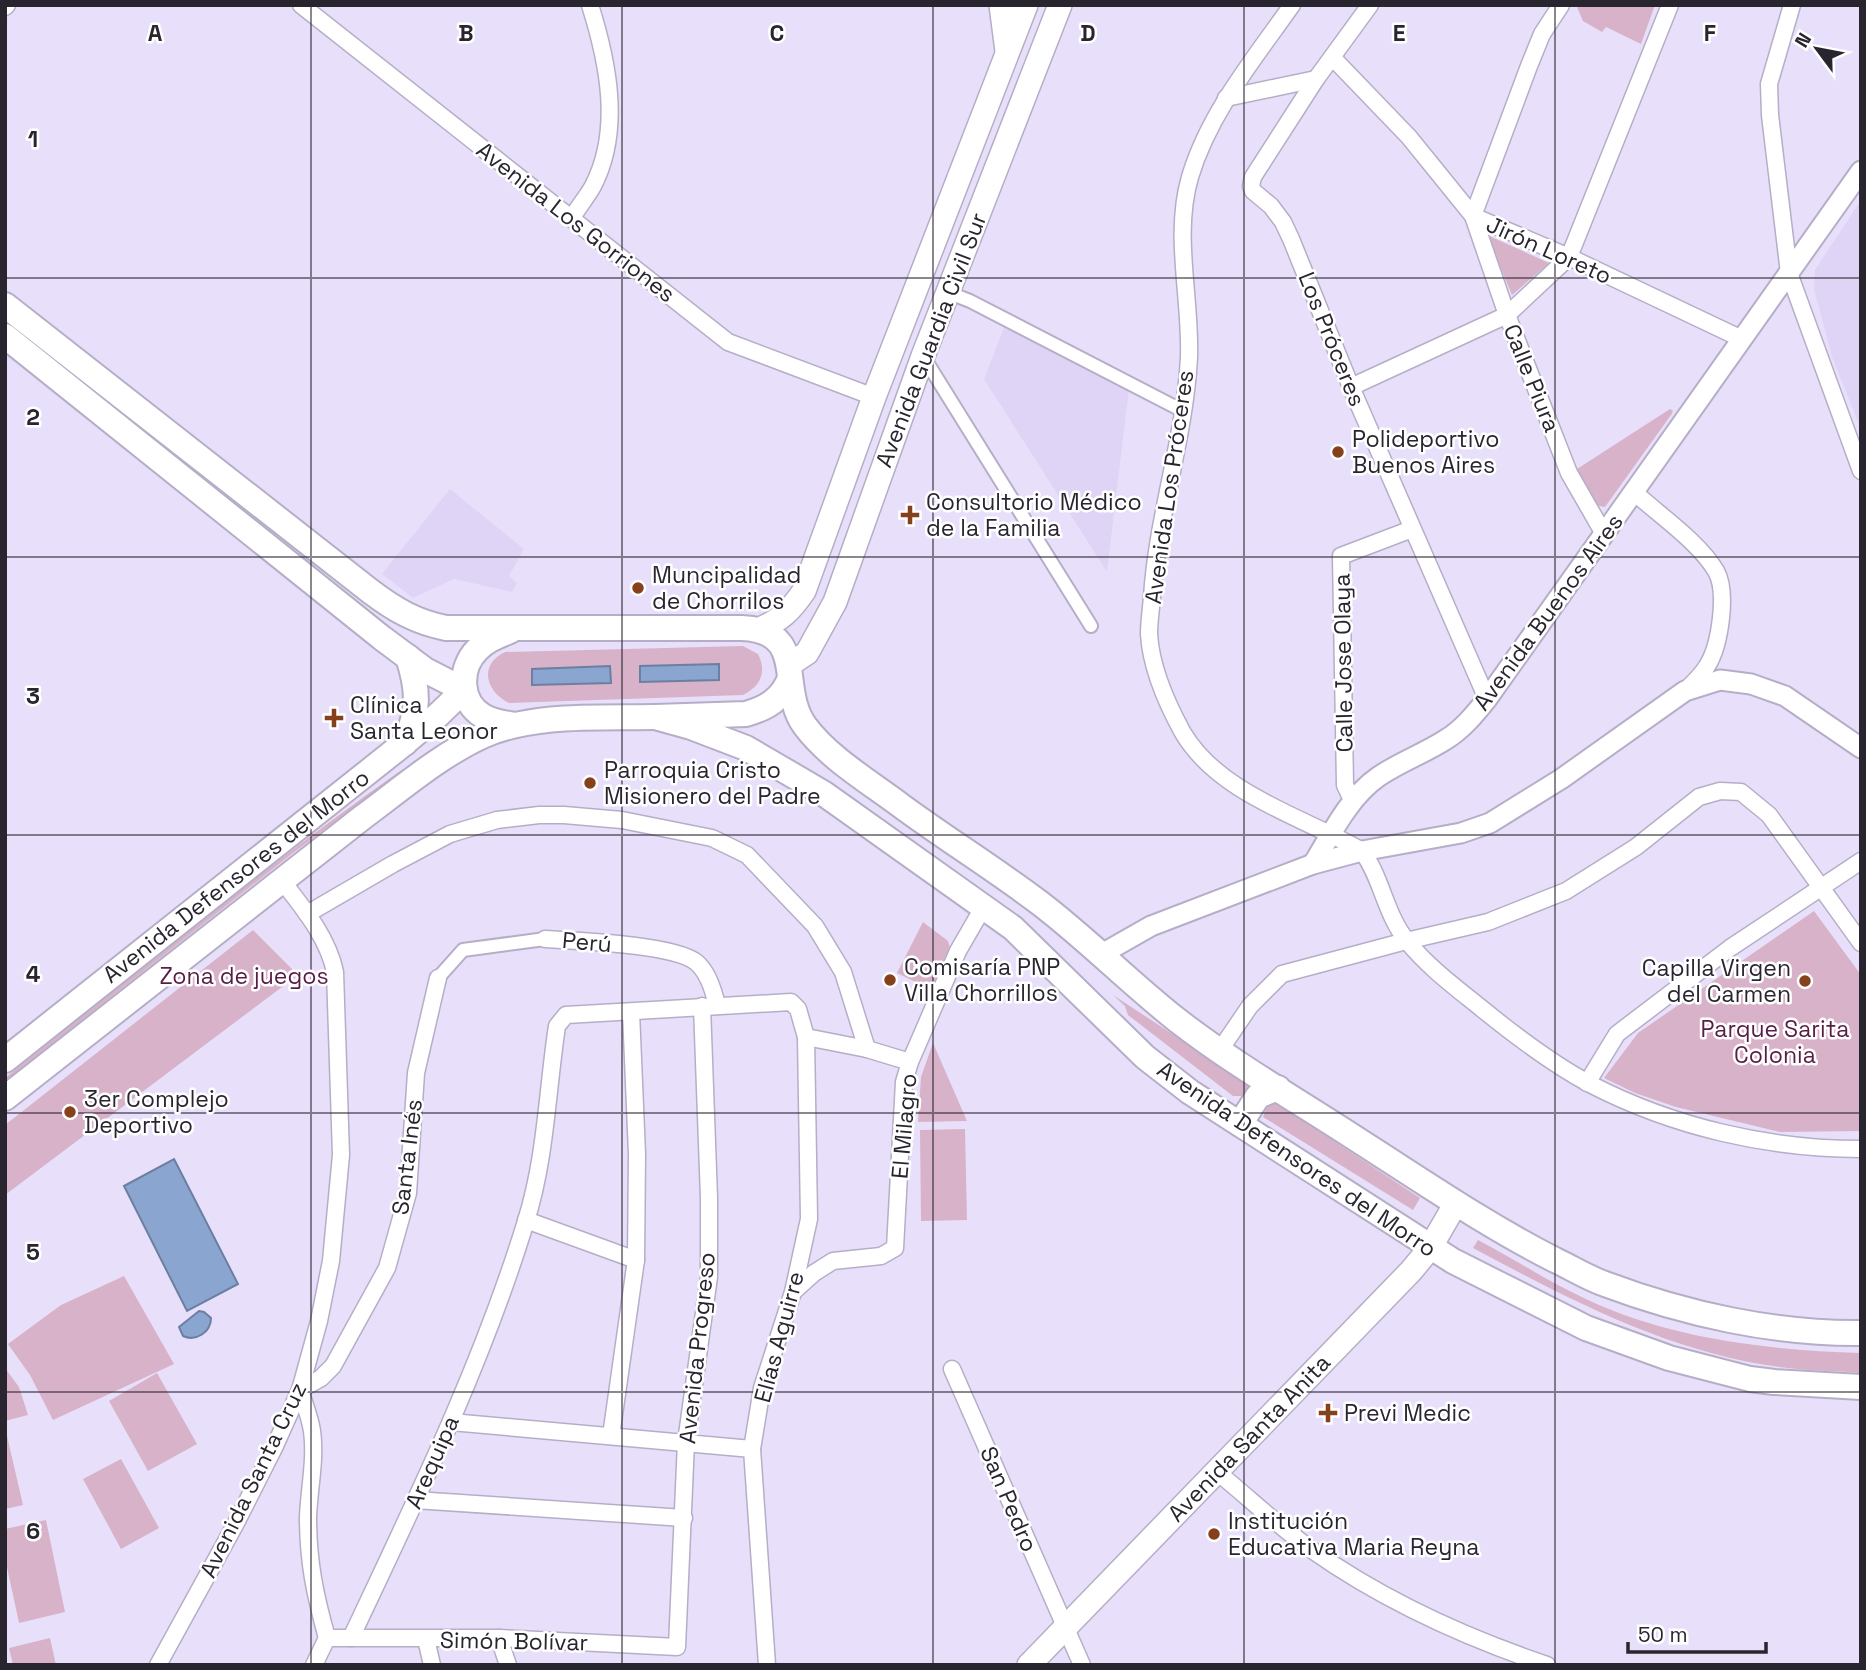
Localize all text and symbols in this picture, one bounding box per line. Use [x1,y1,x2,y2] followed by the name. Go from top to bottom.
[1782,14,1852,84] north arrow
[148,18,163,48] text: A
[458,18,474,48] text: B
[770,18,784,48] text: C
[1080,18,1096,48] text: D
[1393,18,1405,48] text: E
[1704,18,1716,48] text: F
[1789,28,1817,52] text: N
[28,124,38,154] text: 1
[470,135,682,309] street label: Avenida Los Gorriones
[869,208,993,472] street label: Avenida Guardia Civil Sur
[1482,209,1616,291] street label: Jirón Loreto
[1291,267,1373,411] street label: Los Próceres
[1497,320,1567,436] street label: Calle Piura
[1138,368,1200,606] street label: Avenida Los Próceres
[26,402,40,432] text: 2
[1352,424,1499,480] place label: Polideportivo Buenos Aires
[1330,444,1346,460] marker: Polideportivo Buenos Aires
[926,487,1142,543] place label: Consultorio Médico de la Familia
[900,505,920,525] marker: Consultorio Médico de la Familia
[1466,508,1630,716] street label: Avenida Buenos Aires
[652,560,801,616] place label: Muncipalidad de Chorrilos
[1326,573,1360,753] street label: Calle Jose Olaya
[630,580,646,596] marker: Muncipalidad de Chorrilos
[26,681,40,711] text: 3
[350,690,498,746] place label: Clínica Santa Leonor
[324,708,344,728] marker: Clínica Santa Leonor
[604,755,821,811] place label: Parroquia Cristo Misionero del Padre
[97,762,375,990] street label: Avenida Defensores del Morro
[582,775,598,791] marker: Parroquia Cristo Misionero del Padre
[561,925,613,959] street label: Perú
[904,952,1060,1008] place label: Comisaría PNP Villa Chorrillos
[1642,953,1791,1009] place label: Capilla Virgen del Carmen
[26,959,41,989] text: 4
[159,961,329,991] park label: Zona de juegos
[882,972,898,988] marker: Comisaría PNP Villa Chorrillos
[1797,973,1813,989] marker: Capilla Virgen del Carmen
[1701,1014,1849,1070] park label: Parque Sarita Colonia
[1152,1054,1442,1264] street label: Avenida Defensores del Morro
[884,1072,924,1180] street label: El Milagro
[84,1084,229,1140] place label: 3er Complejo Deportivo
[385,1098,429,1216] street label: Santa Inés
[62,1104,78,1120] marker: 3er Complejo Deportivo
[26,1237,40,1267] text: 5
[672,1251,722,1445] street label: Avenida Progreso
[747,1268,811,1406] street label: Elías Aguirre
[1161,1348,1337,1528] street label: Avenida Santa Anita
[193,1377,313,1583] street label: Avenida Santa Cruz
[1344,1398,1471,1428] place label: Previ Medic
[1318,1403,1338,1423] marker: Previ Medic
[398,1411,466,1513] street label: Arequipa
[973,1442,1045,1556] street label: San Pedro
[1228,1506,1480,1562] place label: Institución Educativa Maria Reyna
[26,1516,40,1546] text: 6
[1206,1526,1222,1542] marker: Institución Educativa Maria Reyna
[1628,1610,1766,1654] scale bar
[1638,1621,1688,1648] text: 50 m
[440,1625,588,1657] street label: Simón Bolívar

